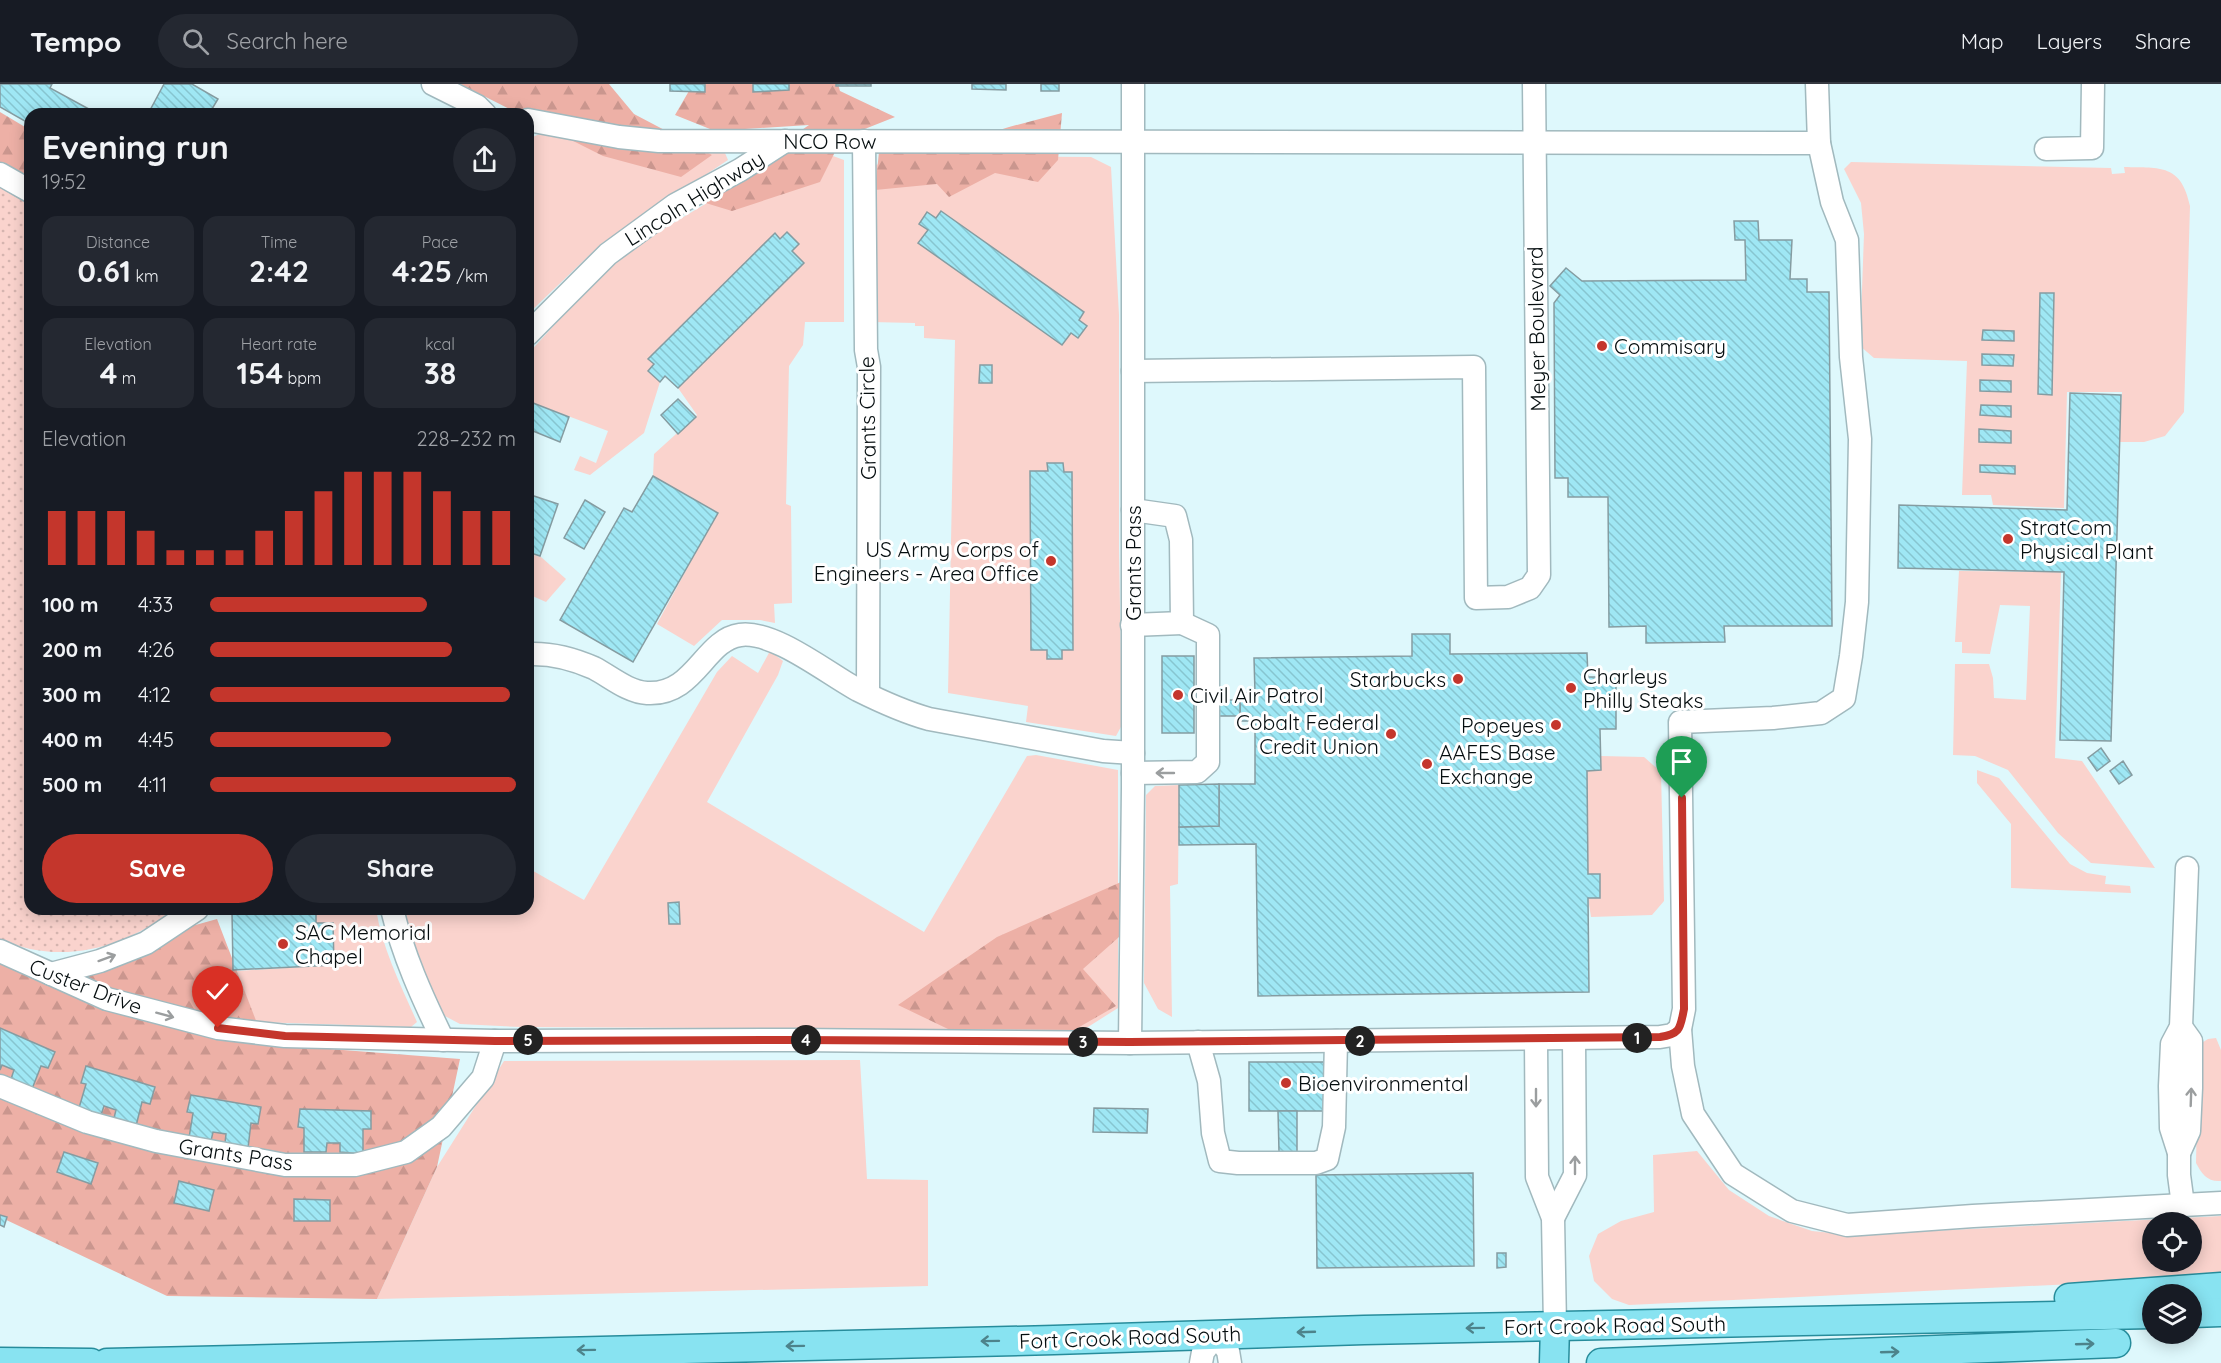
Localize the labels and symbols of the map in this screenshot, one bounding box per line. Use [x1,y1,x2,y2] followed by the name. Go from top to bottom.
[783,128,877,154] street label: NCO Row
[620,145,768,251] street label: Lincoln Highway
[1522,246,1550,412] street label: Meyer Boulevard
[1614,333,1726,359] place label: Commisary
[1595,339,1609,353] marker: Commisary
[853,356,881,480] street label: Grants Circle
[1120,505,1146,621] street label: Grants Pass
[2020,514,2154,564] place label: StratCom Physical Plant
[2001,532,2015,546] marker: StratCom Physical Plant
[814,536,1039,586] place label: US Army Corps of Engineers - Area Office
[1044,554,1058,568] marker: US Army Corps of Engineers - Area Office
[1583,663,1703,713] place label: Charleys Philly Steaks
[1350,666,1446,692] place label: Starbucks
[1451,672,1465,686] marker: Starbucks
[1564,681,1578,695] marker: Charleys Philly Steaks
[1190,682,1324,708] place label: Civil Air Patrol
[1171,688,1185,702] marker: Civil Air Patrol
[1236,709,1379,759] place label: Cobalt Federal Credit Union
[1461,712,1544,738] place label: Popeyes
[1549,718,1563,732] marker: Popeyes
[1384,727,1398,741] marker: Cobalt Federal Credit Union
[1656,736,1707,798] pin
[1439,739,1556,789] place label: AAFES Base Exchange
[1420,757,1434,771] marker: AAFES Base Exchange
[1155,767,1175,778] one-way arrow
[295,919,431,969] place label: SAC Memorial Chapel
[276,937,290,951] marker: SAC Memorial Chapel
[97,952,116,963] one-way arrow
[26,953,146,1019] street label: Custer Drive
[192,966,243,1028] pin
[155,1009,174,1021] one-way arrow
[1622,1023,1652,1053] pin: 1
[513,1025,543,1055] pin: 5
[791,1025,821,1055] pin: 4
[1345,1026,1375,1056] pin: 2
[1068,1027,1098,1057] pin: 3
[1298,1070,1469,1096] place label: Bioenvironmental
[1279,1076,1293,1090] marker: Bioenvironmental
[2185,1087,2196,1107] one-way arrow
[1530,1088,1542,1108] one-way arrow
[177,1132,295,1176] street label: Grants Pass
[1569,1156,1581,1176] one-way arrow
[1504,1310,1726,1340] street label: Fort Crook Road South
[1019,1320,1241,1354] street label: Fort Crook Road South
[1466,1322,1486,1334] one-way arrow
[1296,1326,1316,1337] one-way arrow
[981,1335,1001,1347] one-way arrow
[2075,1339,2095,1350] one-way arrow
[786,1340,806,1351] one-way arrow
[576,1345,596,1356] one-way arrow
[1880,1346,1900,1357] one-way arrow

